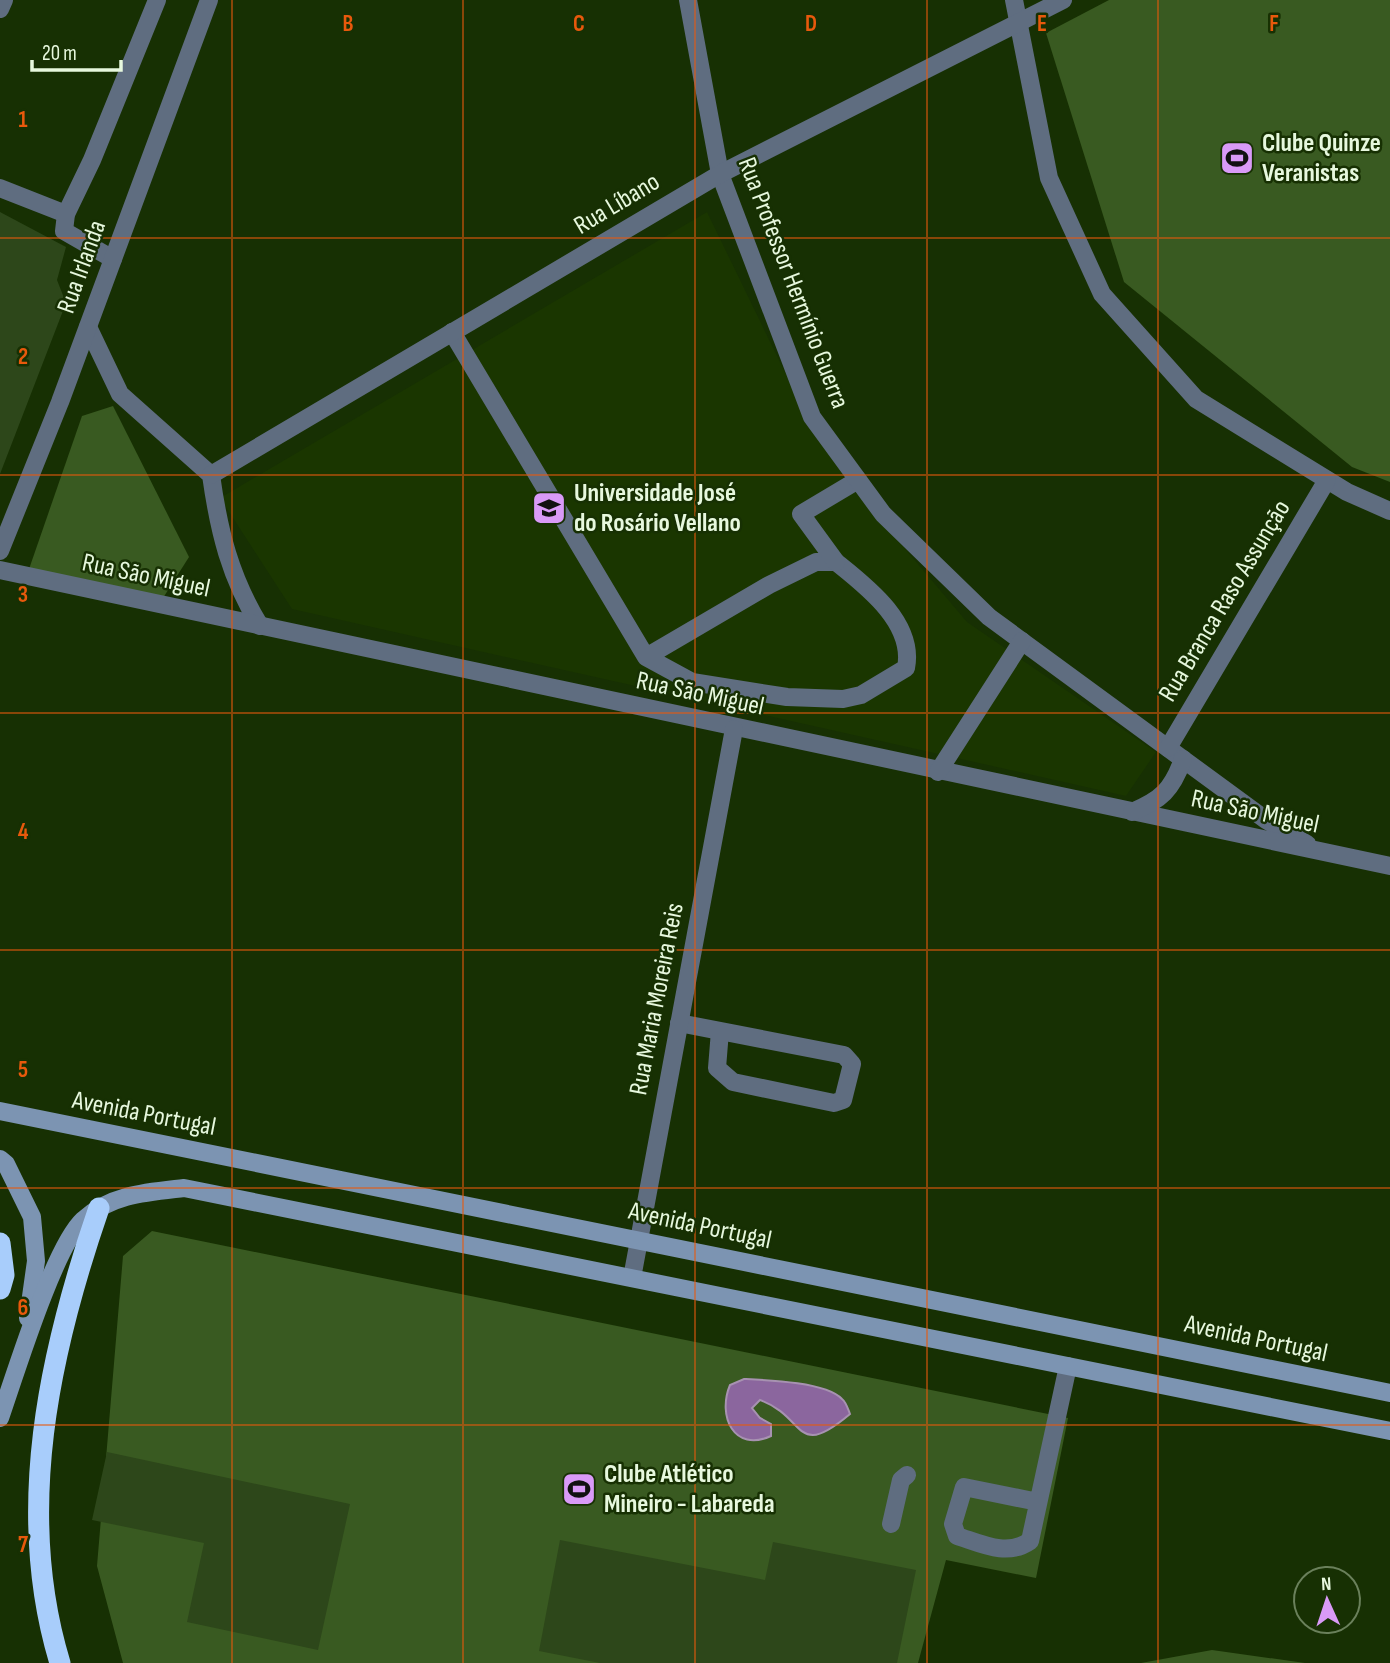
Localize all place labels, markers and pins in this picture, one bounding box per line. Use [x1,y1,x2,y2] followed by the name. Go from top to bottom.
[1262,128,1381,189] place label: Clube Quinze Veranistas
[1218,139,1256,177] sports icon: Clube Quinze Veranistas
[574,478,741,539] place label: Universidade José do Rosário Vellano
[530,489,568,527] school or university icon: Universidade José do Rosário Vellano
[604,1459,775,1520] place label: Clube Atlético Mineiro - Labareda
[560,1470,598,1508] sports icon: Clube Atlético Mineiro - Labareda

